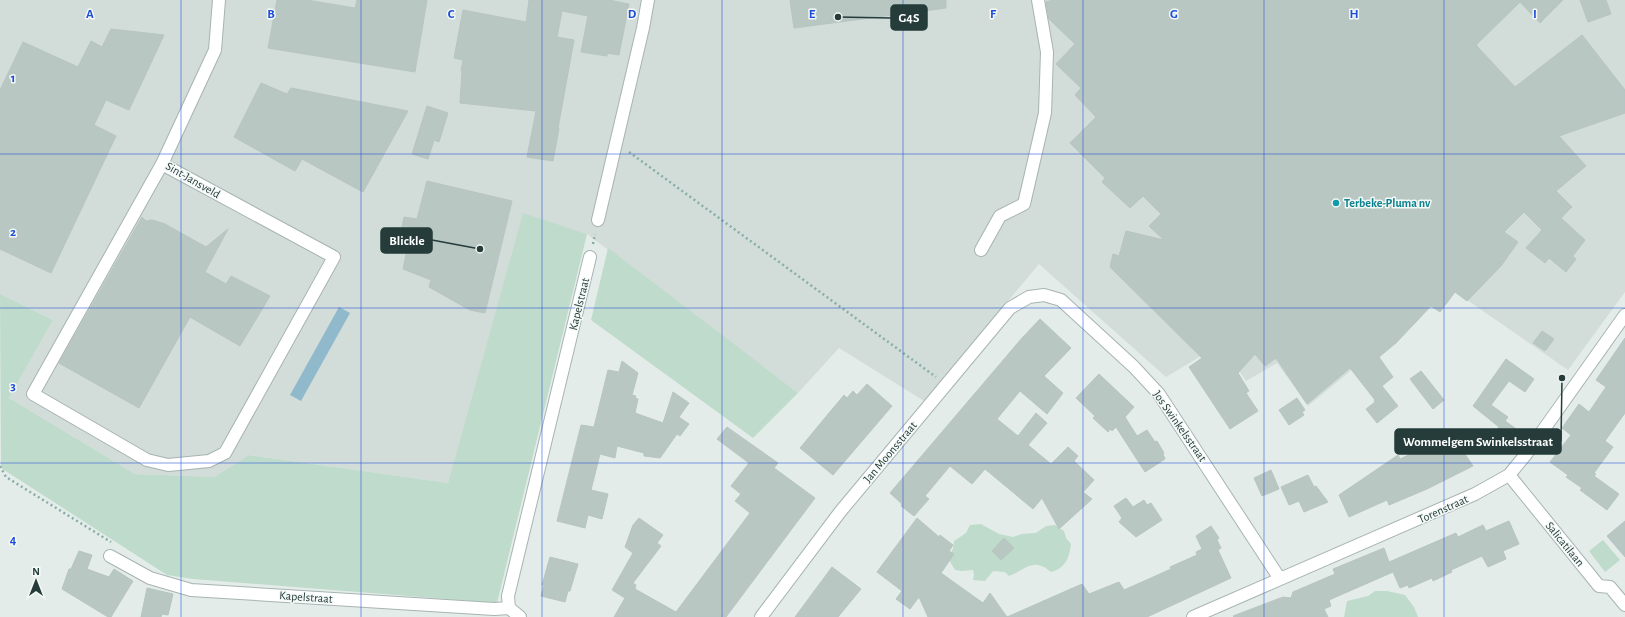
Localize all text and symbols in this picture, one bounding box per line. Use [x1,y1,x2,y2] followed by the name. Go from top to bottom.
[891,5,927,30] callout: G4S
[86,8,94,21] text: A
[267,8,275,21] text: B
[448,8,455,21] text: C
[628,8,637,21] text: D
[809,8,816,21] text: E
[990,8,997,21] text: F
[1170,8,1178,21] text: G
[1349,8,1359,21] text: H
[1533,8,1537,21] text: I
[899,12,920,25] text: G4S
[11,72,15,85] text: 1
[164,160,222,200] street label: Sint-Jansveld
[1344,197,1431,209] place label: Terbeke-Pluma nv
[1331,198,1341,208] marker: Terbeke-Pluma nv
[10,226,16,239] text: 2
[381,228,432,253] callout: Blickle
[389,235,425,248] text: Blickle
[567,276,591,331] street label: Kapelstraat
[10,380,16,393] text: 3
[1151,388,1209,464] street label: Jos Swinkelsstraat
[861,419,919,485] street label: Jan Moonsstraat
[1395,429,1561,454] callout: Wommelgem Swinkelsstraat
[1403,436,1554,449] text: Wommelgem Swinkelsstraat
[1416,493,1470,525] street label: Torenstraat
[1543,519,1587,569] street label: Salicatilaan
[10,534,17,547] text: 4
[16,561,56,601] north arrow
[32,566,40,577] text: N
[279,589,333,605] street label: Kapelstraat

